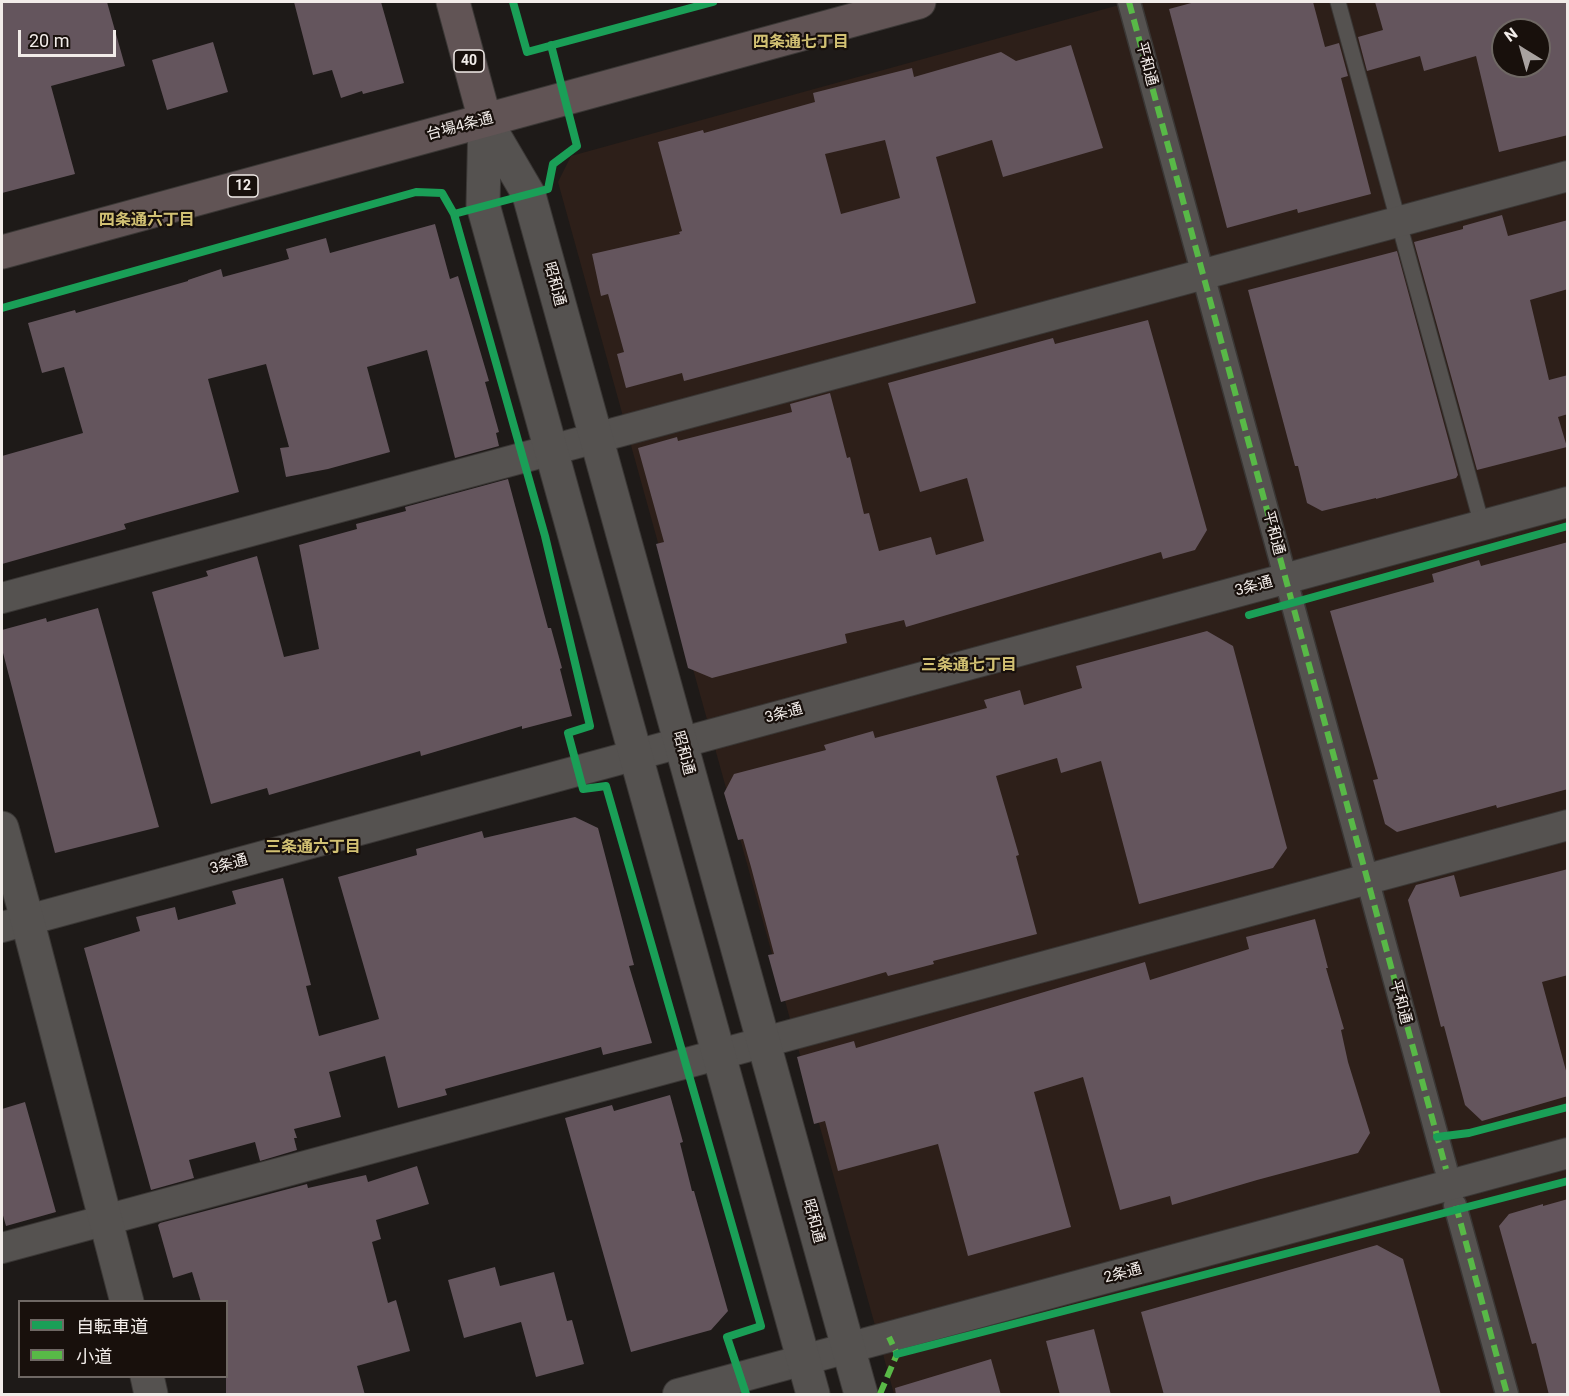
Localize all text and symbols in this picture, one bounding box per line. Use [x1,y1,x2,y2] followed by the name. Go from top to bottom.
[21,18,118,56] scale bar
[1491,18,1551,78] north arrow
[1501,24,1521,46] text: N
[29,30,69,51] text: 20 m
[753,33,849,53] district label: 四条通七丁目
[1131,40,1161,88] street label: 平和通
[454,50,484,72] road number: 40
[425,109,495,145] street label: 台場4条通
[228,175,258,197] road number: 12
[99,211,195,231] district label: 四条通六丁目
[539,260,569,308] street label: 昭和通
[1258,509,1288,557] street label: 平和通
[1233,573,1275,601] street label: 3条通
[921,656,1017,676] district label: 三条通七丁目
[763,700,805,728] street label: 3条通
[668,729,698,777] street label: 昭和通
[265,838,361,858] district label: 三条通六丁目
[208,851,250,879] street label: 3条通
[1385,978,1415,1026] street label: 平和通
[798,1197,828,1245] street label: 昭和通
[1102,1260,1144,1288] street label: 2条通
[18,1300,228,1378] legend
[76,1316,148,1337] text: 自転車道
[76,1346,112,1367] text: 小道

